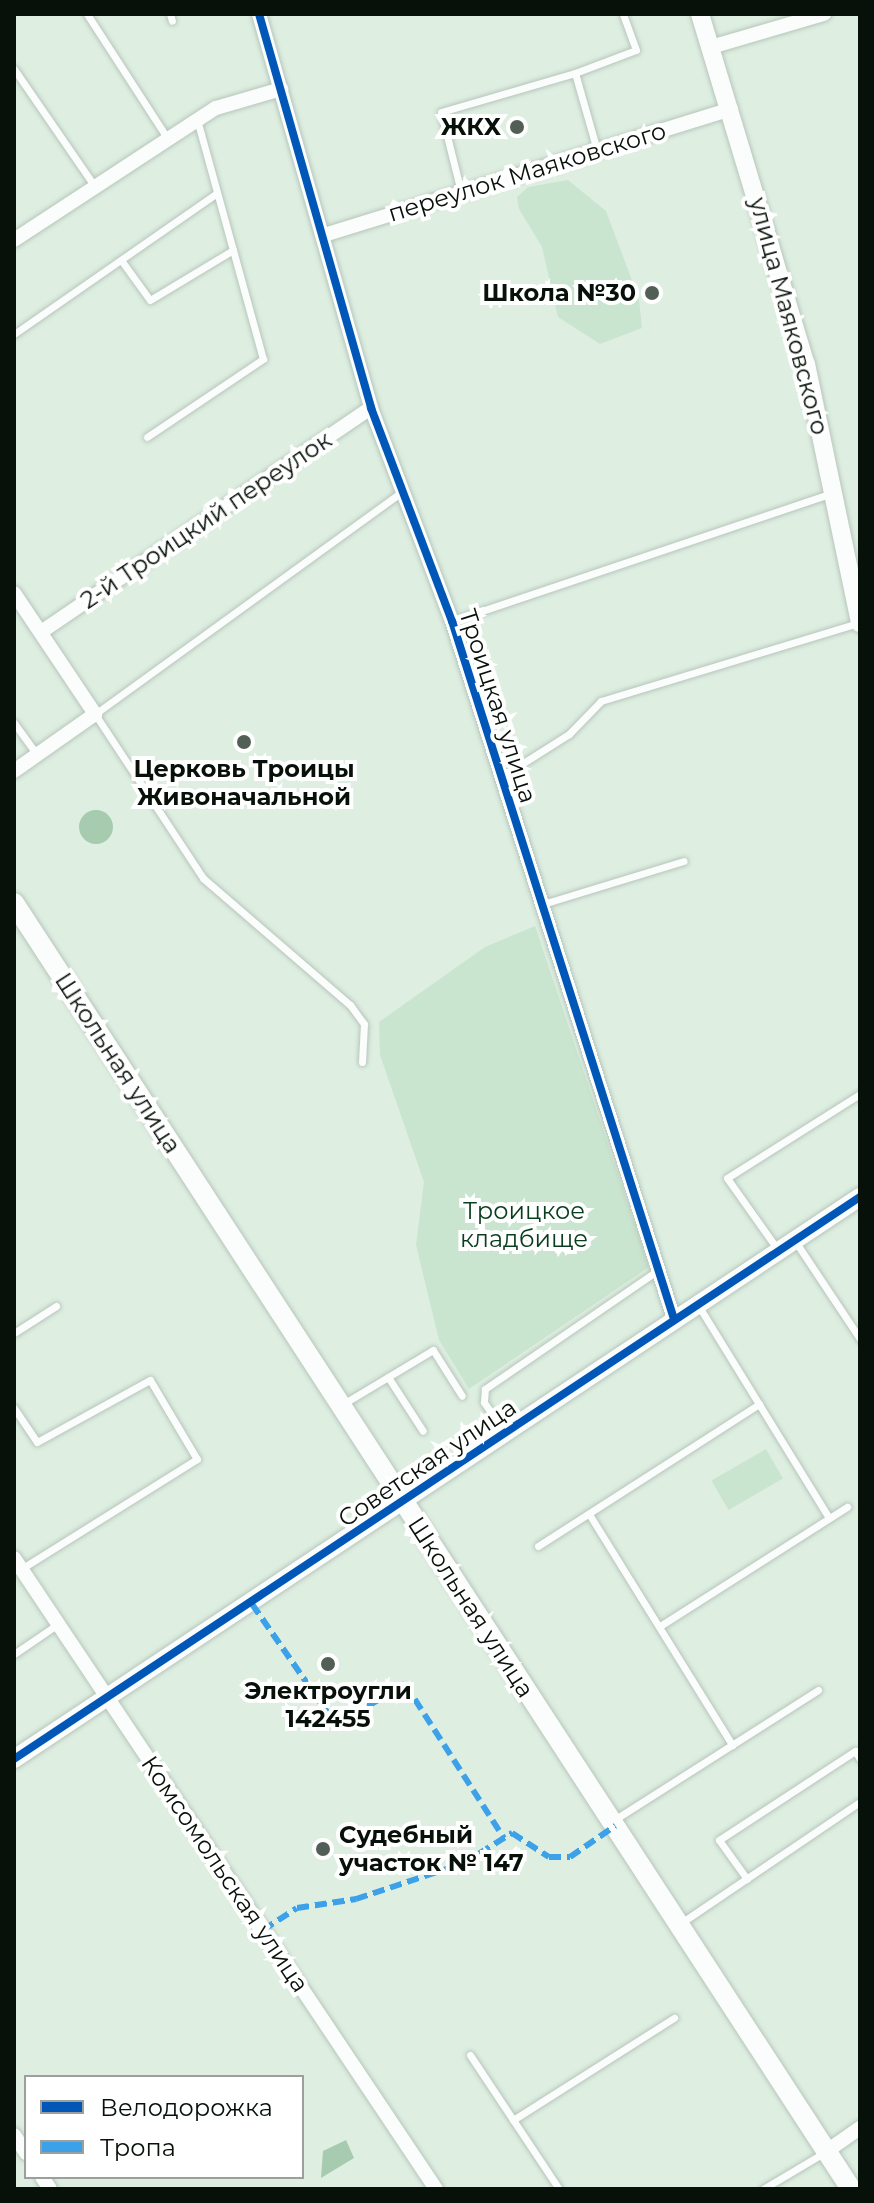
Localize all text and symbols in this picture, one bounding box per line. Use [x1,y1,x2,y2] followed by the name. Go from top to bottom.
[441,113,501,141] place label: ЖКХ
[385,116,669,228] street label: переулок Маяковского
[508,118,526,136] marker: ЖКХ
[743,194,835,438] street label: улица Маяковского
[482,279,636,307] place label: Школа №30
[643,284,661,302] marker: Школа №30
[75,425,337,615] street label: 2-й Троицкий переулок
[453,606,543,806] street label: Троицкая улица
[235,733,253,751] marker: Церковь Троицы Живоначальной
[133,755,355,811] place label: Церковь Троицы Живоначальной
[49,967,187,1159] street label: Школьная улица
[460,1197,588,1253] park label: Троицкое кладбище
[333,1393,521,1533] street label: Советская улица
[402,1511,540,1703] street label: Школьная улица
[319,1655,337,1673] marker: Электроугли 142455
[244,1677,412,1733] place label: Электроугли 142455
[135,1750,315,1998] street label: Комсомольская улица
[339,1821,524,1877] place label: Судебный участок № 147
[314,1840,332,1858] marker: Судебный участок № 147
[24,2075,304,2179] legend
[100,2093,273,2122] text: Велодорожка
[100,2133,176,2162] text: Тропа

